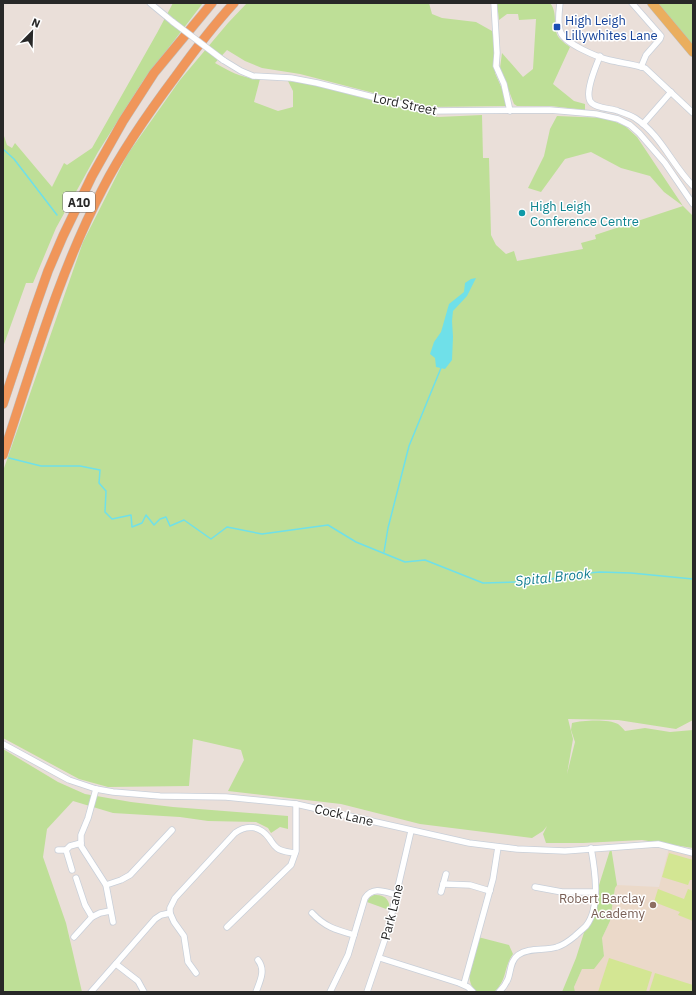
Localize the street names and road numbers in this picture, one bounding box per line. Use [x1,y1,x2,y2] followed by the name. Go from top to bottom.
[372,89,438,119] street label: Lord Street
[63,192,95,212] road number: A10
[313,800,375,830] street label: Cock Lane
[377,882,407,942] street label: Park Lane

